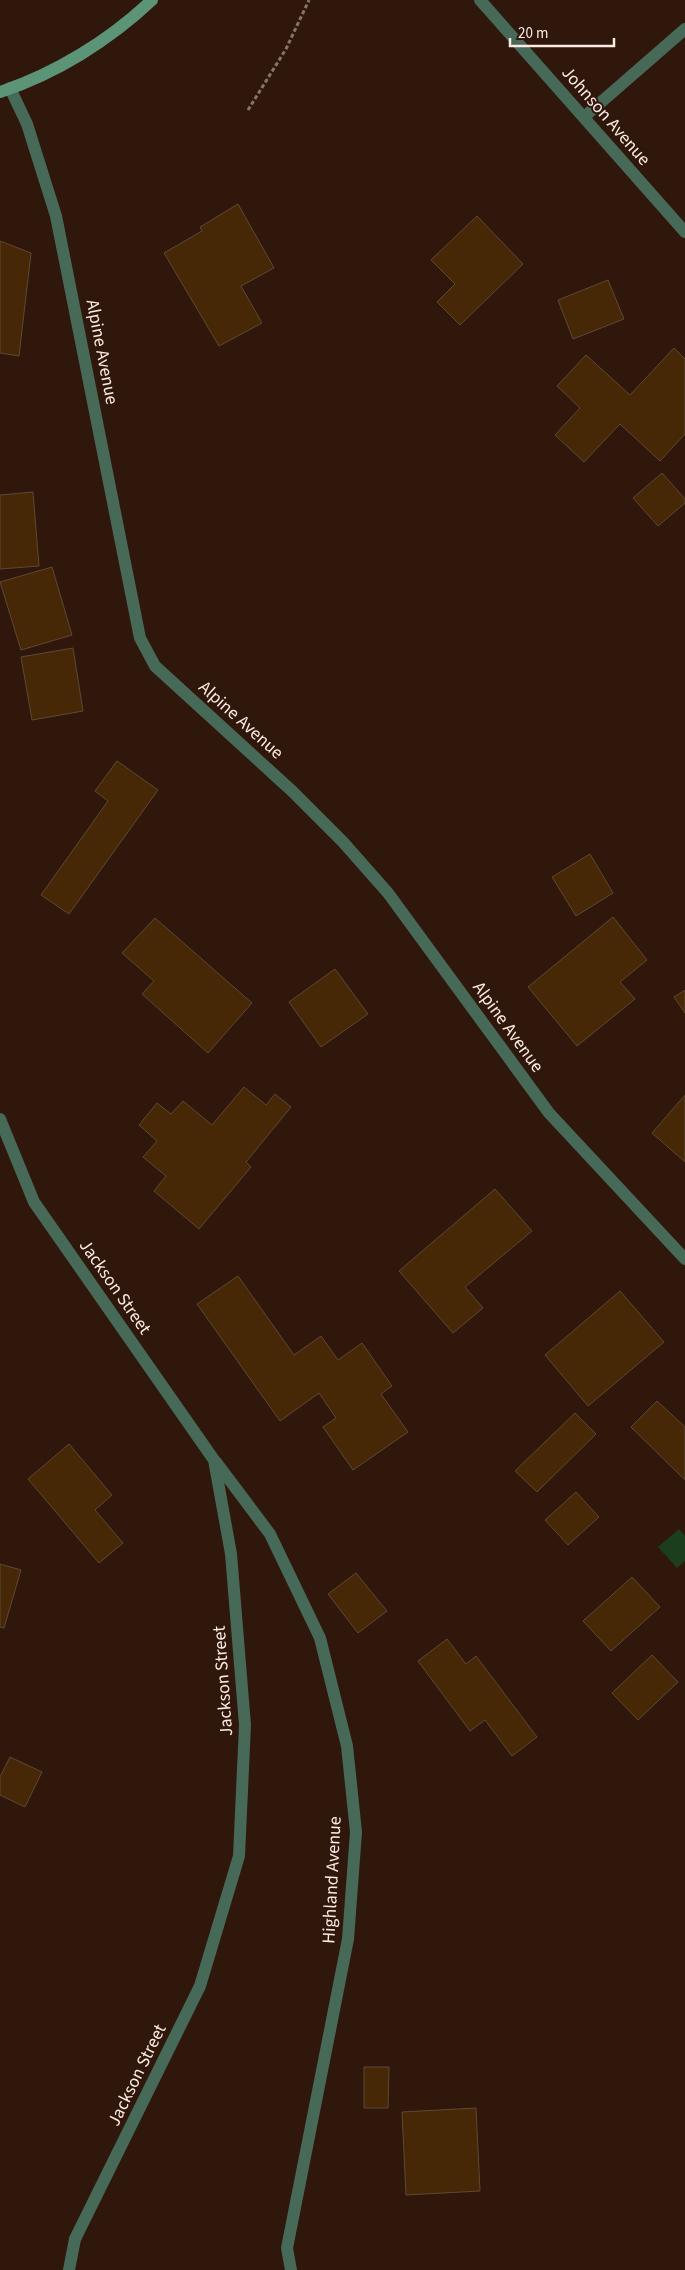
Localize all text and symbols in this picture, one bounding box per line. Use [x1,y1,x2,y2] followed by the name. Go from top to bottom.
[510,15,614,47] scale bar
[518,23,548,44] text: 20 m
[556,61,656,171] street label: Johnson Avenue
[80,297,124,407] street label: Alpine Avenue
[193,675,289,765] street label: Alpine Avenue
[467,977,549,1078] street label: Alpine Avenue
[73,1235,157,1339] street label: Jackson Street
[207,1625,239,1737] street label: Jackson Street
[316,1816,348,1944] street label: Highland Avenue
[102,2020,172,2130] street label: Jackson Street

